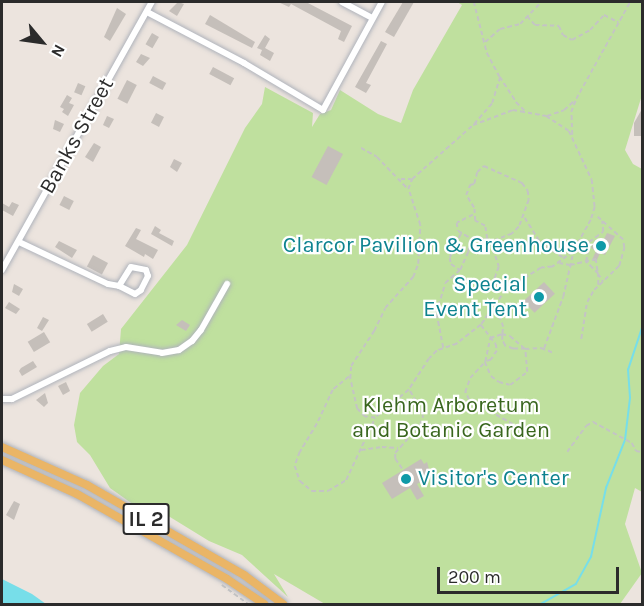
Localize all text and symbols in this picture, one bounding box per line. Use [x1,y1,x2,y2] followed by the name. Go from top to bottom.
[12,12,72,72] north arrow
[47,41,69,61] text: N
[34,73,120,199] street label: Banks Street
[283,233,589,259] place label: Clarcor Pavilion & Greenhouse
[594,239,608,253] marker: Clarcor Pavilion & Greenhouse
[423,271,527,322] place label: Special Event Tent
[532,290,546,304] marker: Special Event Tent
[352,392,550,444] park label: Klehm Arboretum and Botanic Garden
[418,466,569,492] place label: Visitor's Center
[399,472,413,486] marker: Visitor's Center
[122,501,170,537] road number: IL 2
[440,555,622,593] scale bar
[448,566,501,588] text: 200 m

